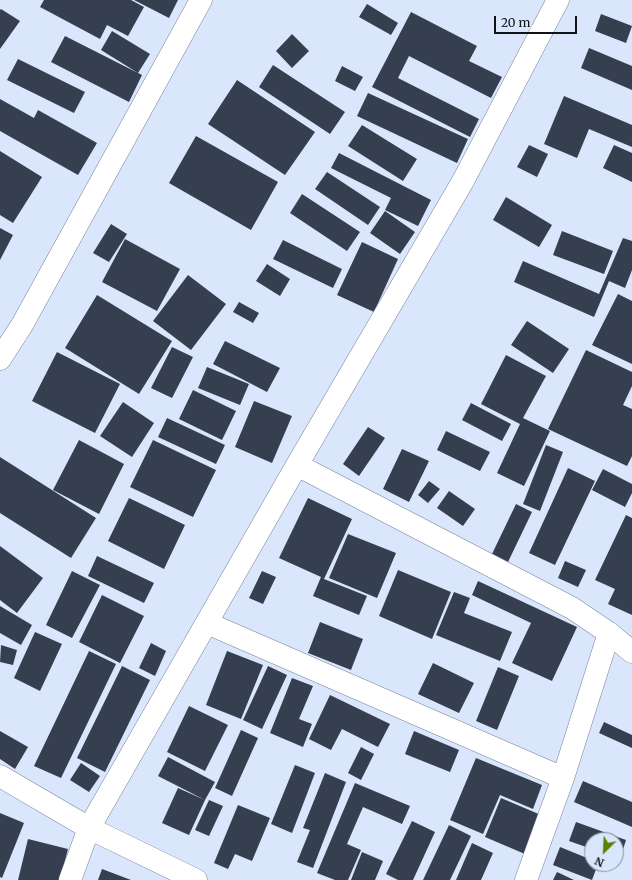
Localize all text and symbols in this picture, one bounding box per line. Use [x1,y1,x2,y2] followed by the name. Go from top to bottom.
[496,8,579,34] scale bar
[501,15,530,30] text: 20 m
[584,832,624,872] north arrow
[593,854,606,870] text: N

